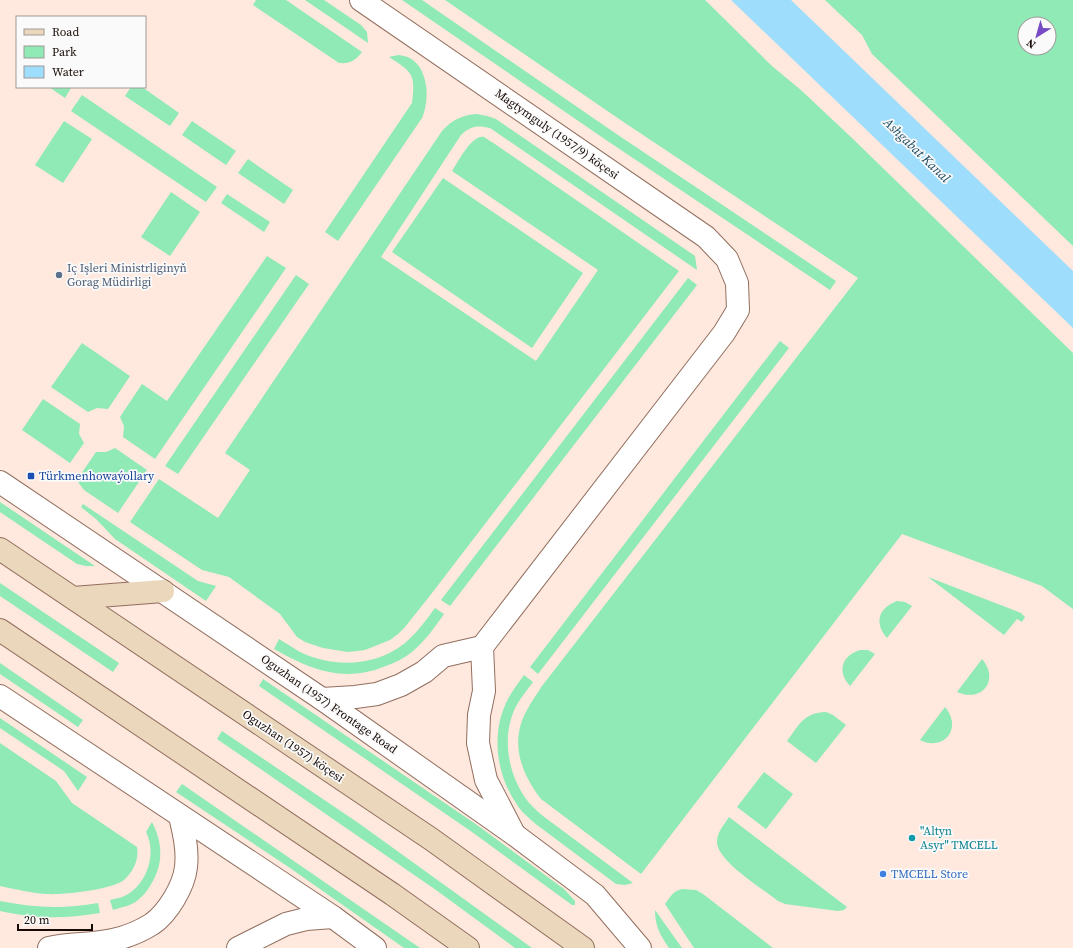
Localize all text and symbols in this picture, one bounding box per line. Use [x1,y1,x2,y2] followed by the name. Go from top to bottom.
[16,16,146,88] legend
[1017,16,1057,56] north arrow
[52,24,79,40] text: Road
[1024,35,1039,52] text: N
[52,44,77,60] text: Park
[52,64,84,80] text: Water
[492,85,622,183] street label: Magtymguly (1957/9) köçesi
[879,113,954,186] water label: Ashgabat Kanal
[67,260,187,290] place label: Iç Işleri Ministrliginyň Gorag Müdirligi
[54,270,64,280] marker: Iç Işleri Ministrliginyň Gorag Müdirligi
[39,468,155,484] place label: Türkmenhowaýollary
[26,471,36,481] marker: Türkmenhowaýollary
[258,651,400,757] street label: Oguzhan (1957) Frontage Road
[239,706,347,786] street label: Oguzhan (1957) köçesi
[920,823,998,853] place label: "Altyn Asyr" TMCELL
[907,833,917,843] marker: "Altyn Asyr" TMCELL
[891,866,968,882] place label: TMCELL Store
[878,869,888,879] marker: TMCELL Store
[18,906,92,932] scale bar
[24,912,50,928] text: 20 m

